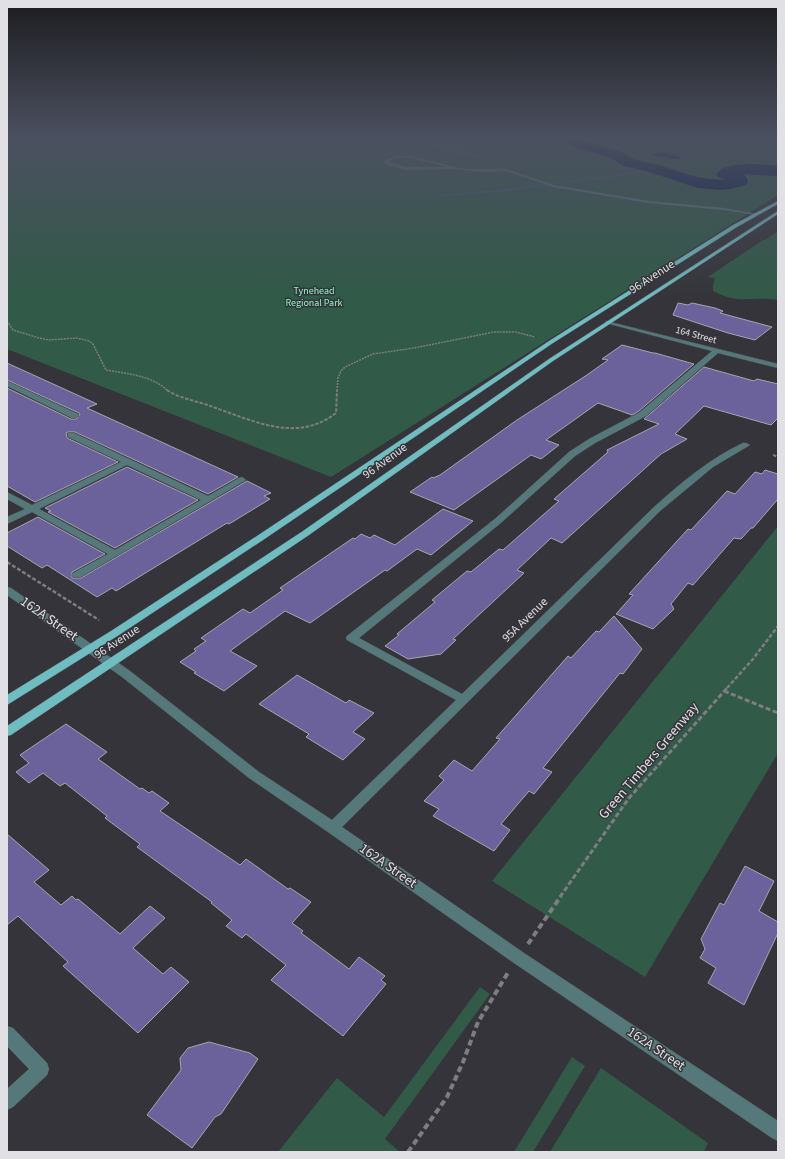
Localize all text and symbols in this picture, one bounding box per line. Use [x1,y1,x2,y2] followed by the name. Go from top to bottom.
[626,256,678,298] street label: 96 Avenue
[285,284,343,310] park label: Tynehead Regional Park
[674,323,719,347] street label: 164 Street
[359,439,411,483] street label: 96 Avenue
[16,592,82,646] street label: 162A Street
[498,594,552,646] street label: 95A Avenue
[91,621,143,663] street label: 96 Avenue
[594,698,704,824] street label: Green Timbers Greenway
[355,839,421,893] street label: 162A Street
[623,1022,689,1076] street label: 162A Street

